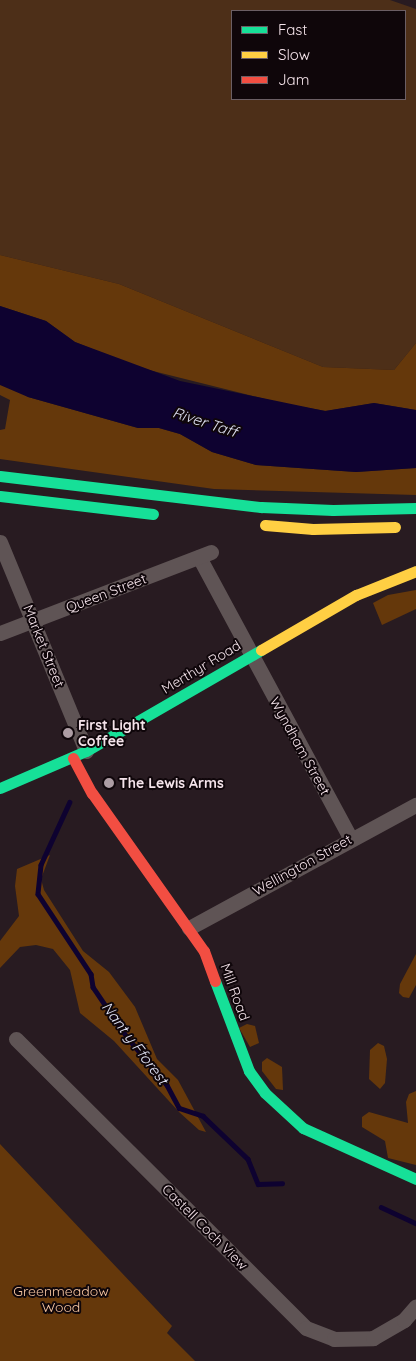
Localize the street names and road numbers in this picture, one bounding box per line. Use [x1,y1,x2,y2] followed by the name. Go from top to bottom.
[63,570,149,616] street label: Queen Street
[20,602,68,690] street label: Market Street
[158,637,244,697] street label: Merthyr Road
[266,694,334,798] street label: Wyndham Street
[249,831,355,899] street label: Wellington Street
[217,961,253,1023] street label: Mill Road
[159,1181,251,1273] street label: Castell Coch View

